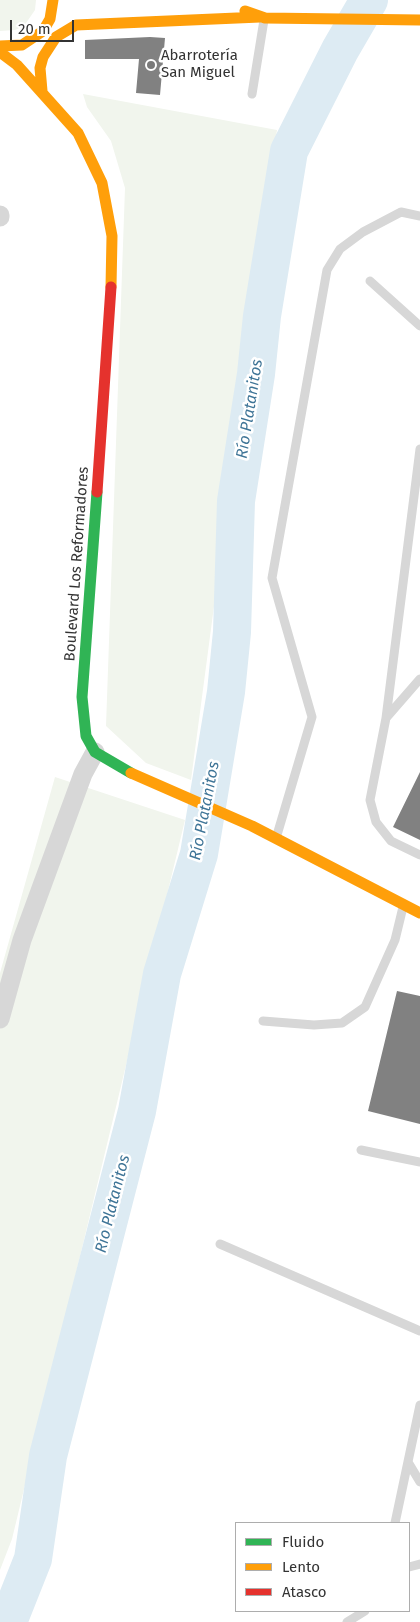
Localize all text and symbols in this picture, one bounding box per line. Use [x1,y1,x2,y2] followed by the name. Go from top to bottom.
[12,10,76,42] scale bar
[18,20,51,38] text: 20 m
[161,47,238,82] place label: Abarrotería San Miguel
[145,59,157,71] marker: Abarrotería San Miguel
[233,358,267,460] water label: Río Platanitos
[61,466,93,662] street label: Boulevard Los Reformadores
[186,760,224,862] water label: Río Platanitos
[92,1153,134,1255] water label: Río Platanitos
[235,1522,410,1612] legend
[282,1533,324,1551] text: Fluido
[282,1558,320,1576] text: Lento
[282,1583,327,1601] text: Atasco

